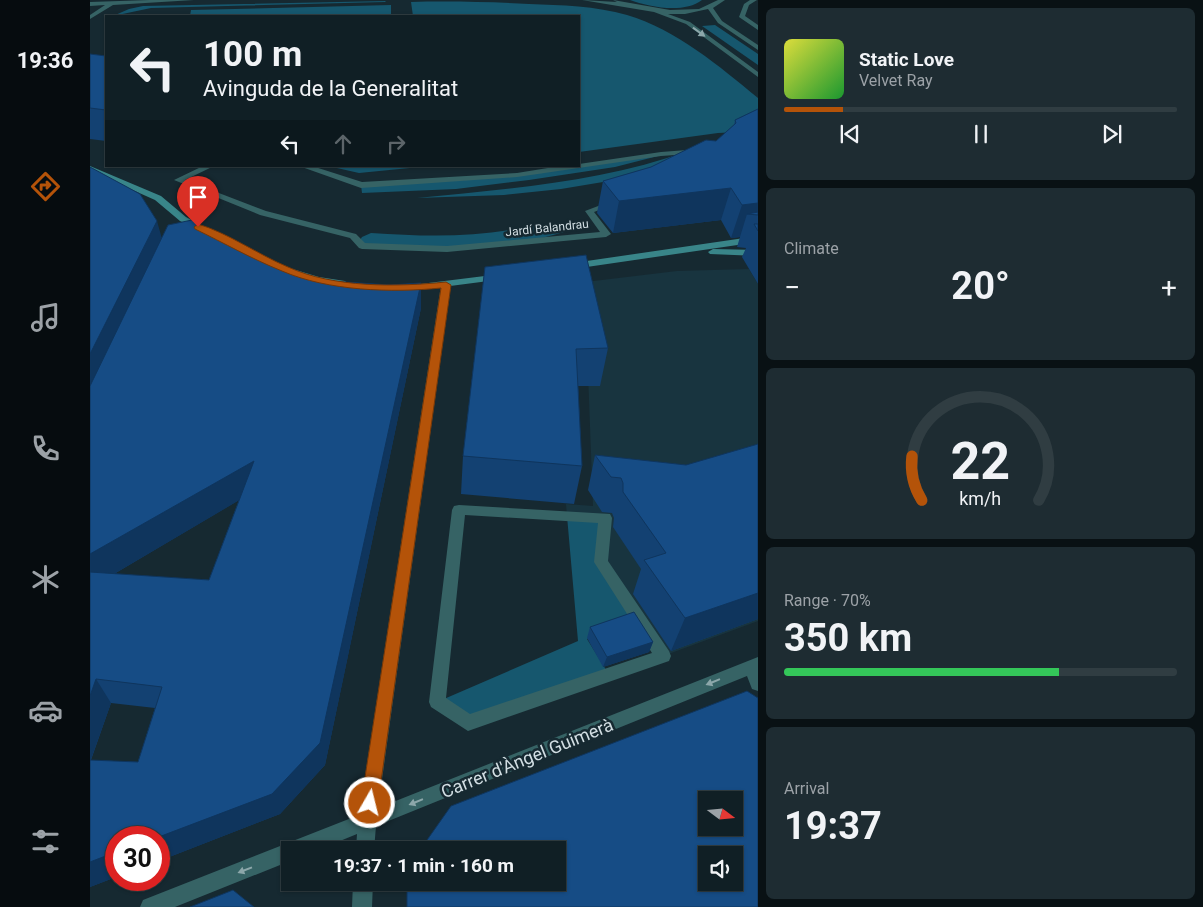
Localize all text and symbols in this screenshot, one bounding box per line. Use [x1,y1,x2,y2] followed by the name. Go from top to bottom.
[692,26,705,37] one-way arrow
[203,34,302,75] text: 100 m
[120,35,185,100] icon: left
[17,48,73,73] text: 19:36
[859,48,954,71] text: Static Love
[859,71,933,90] text: Velvet Ray
[203,76,458,101] text: Avinguda de la Generalitat
[836,120,864,148] icon: previous
[967,120,995,148] icon: pause
[1098,120,1126,148] icon: next
[276,130,304,158] icon: left
[329,130,357,158] icon: ahead
[382,130,410,158] icon: right
[28,169,63,204] icon: directions
[177,176,219,227] pin
[184,183,212,211] icon: arrive
[505,217,589,239] street label: Jardí Balandrau
[784,239,839,258] text: Climate
[951,264,1010,308] text: 20°
[784,271,800,304] text: −
[1161,271,1177,304] text: +
[28,300,63,335] icon: music
[28,431,63,466] icon: phone
[951,431,1010,492] text: 22
[960,488,1001,509] text: km/h
[28,562,63,597] icon: climate
[784,591,871,610] text: Range · 70%
[784,616,912,660] text: 350 km
[705,678,720,686] one-way arrow
[28,693,63,728] icon: car
[438,714,616,802] street label: Carrer d'Àngel Guimerà
[343,776,395,828] position arrow
[784,779,829,798] text: Arrival
[698,791,742,836] north arrow
[698,791,743,891] map controls
[409,799,423,807] one-way arrow
[784,804,882,848] text: 19:37
[28,824,63,859] icon: filters
[105,826,170,891] speed limit sign: 30
[698,846,743,891] button: sound
[333,854,514,877] text: 19:37 · 1 min · 160 m
[237,867,252,874] one-way arrow

